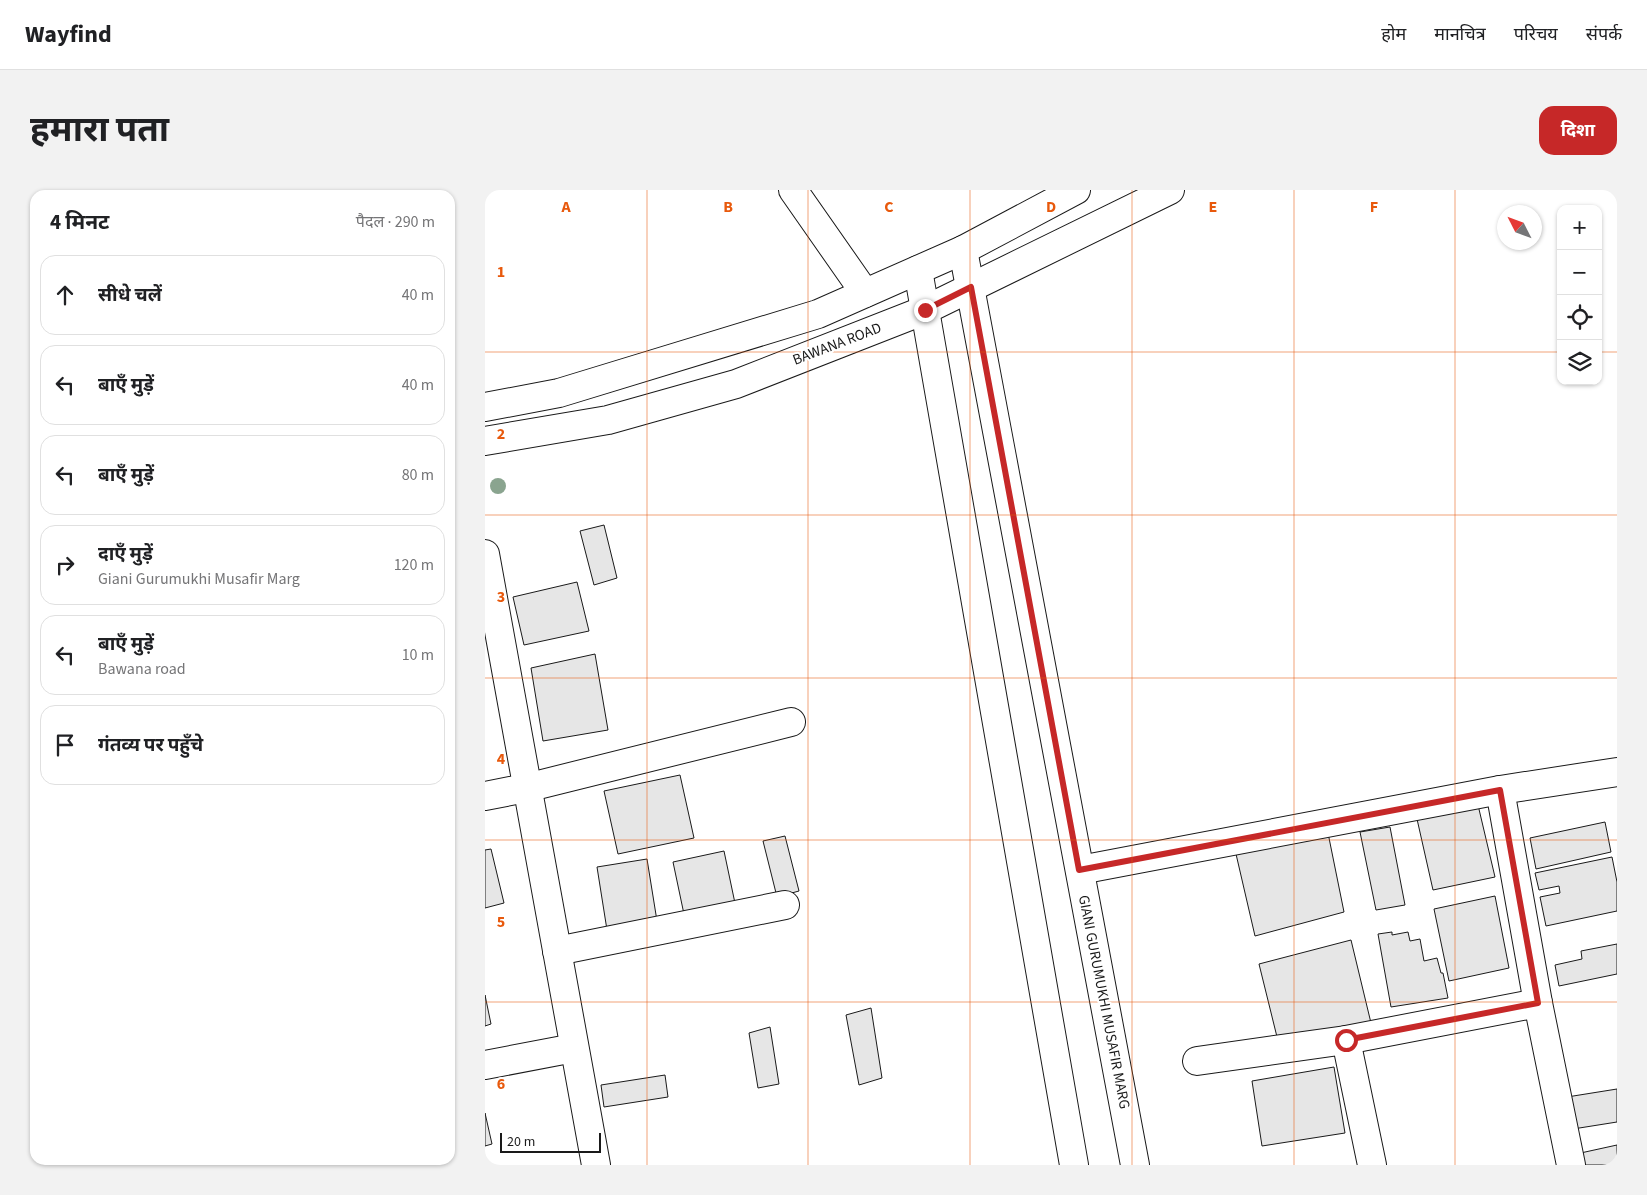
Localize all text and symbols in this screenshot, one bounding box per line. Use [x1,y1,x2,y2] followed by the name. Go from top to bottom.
[25,17,112,52] text: Wayfind
[1381,22,1406,47] text: होम
[1434,22,1486,47] text: मानचित्र
[1514,22,1558,47] text: परिचय
[1586,22,1622,47] text: संपर्क
[30,105,169,155] text: हमारा पता
[1539,106,1617,155] button: दिशा
[560,196,571,218] text: A
[723,196,733,218] text: B
[884,196,894,218] text: C
[1046,196,1056,218] text: D
[1209,196,1217,218] text: E
[1370,196,1378,218] text: F
[1497,205,1542,250] north arrow
[1557,205,1602,385] map controls
[1557,205,1602,250] button: +
[50,207,109,237] text: 4 मिनट
[356,211,435,233] text: पैदल · 290 m
[1557,250,1602,295] button: −
[497,261,505,283] text: 1
[51,281,79,309] icon: ahead
[98,282,162,309] text: सीधे चलें
[402,284,434,306] text: 40 m
[1557,295,1602,340] button: locate
[914,299,937,322] route end
[790,317,884,371] street label: BAWANA ROAD
[1557,340,1602,385] button: layers
[51,371,79,399] icon: left
[98,372,154,399] text: बाएँ मुड़ें
[402,374,434,396] text: 40 m
[497,423,505,445] text: 2
[51,461,79,489] icon: left
[98,462,154,489] text: बाएँ मुड़ें
[402,464,434,486] text: 80 m
[98,541,153,568] text: दाएँ मुड़ें
[51,551,79,579] icon: right
[394,554,434,576] text: 120 m
[98,568,300,590] text: Giani Gurumukhi Musafir Marg
[497,586,505,608] text: 3
[98,631,154,658] text: बाएँ मुड़ें
[51,641,79,669] icon: left
[402,644,434,666] text: 10 m
[98,658,186,680] text: Bawana road
[51,731,79,759] icon: arrive
[98,732,203,759] text: गंतव्य पर पहुँचे
[497,748,506,770] text: 4
[1073,893,1135,1111] street label: GIANI GURUMUKHI MUSAFIR MARG
[497,911,505,933] text: 5
[1335,1029,1358,1052] route start
[497,1073,505,1095] text: 6
[500,1130,601,1153] scale bar
[507,1132,535,1152] text: 20 m

